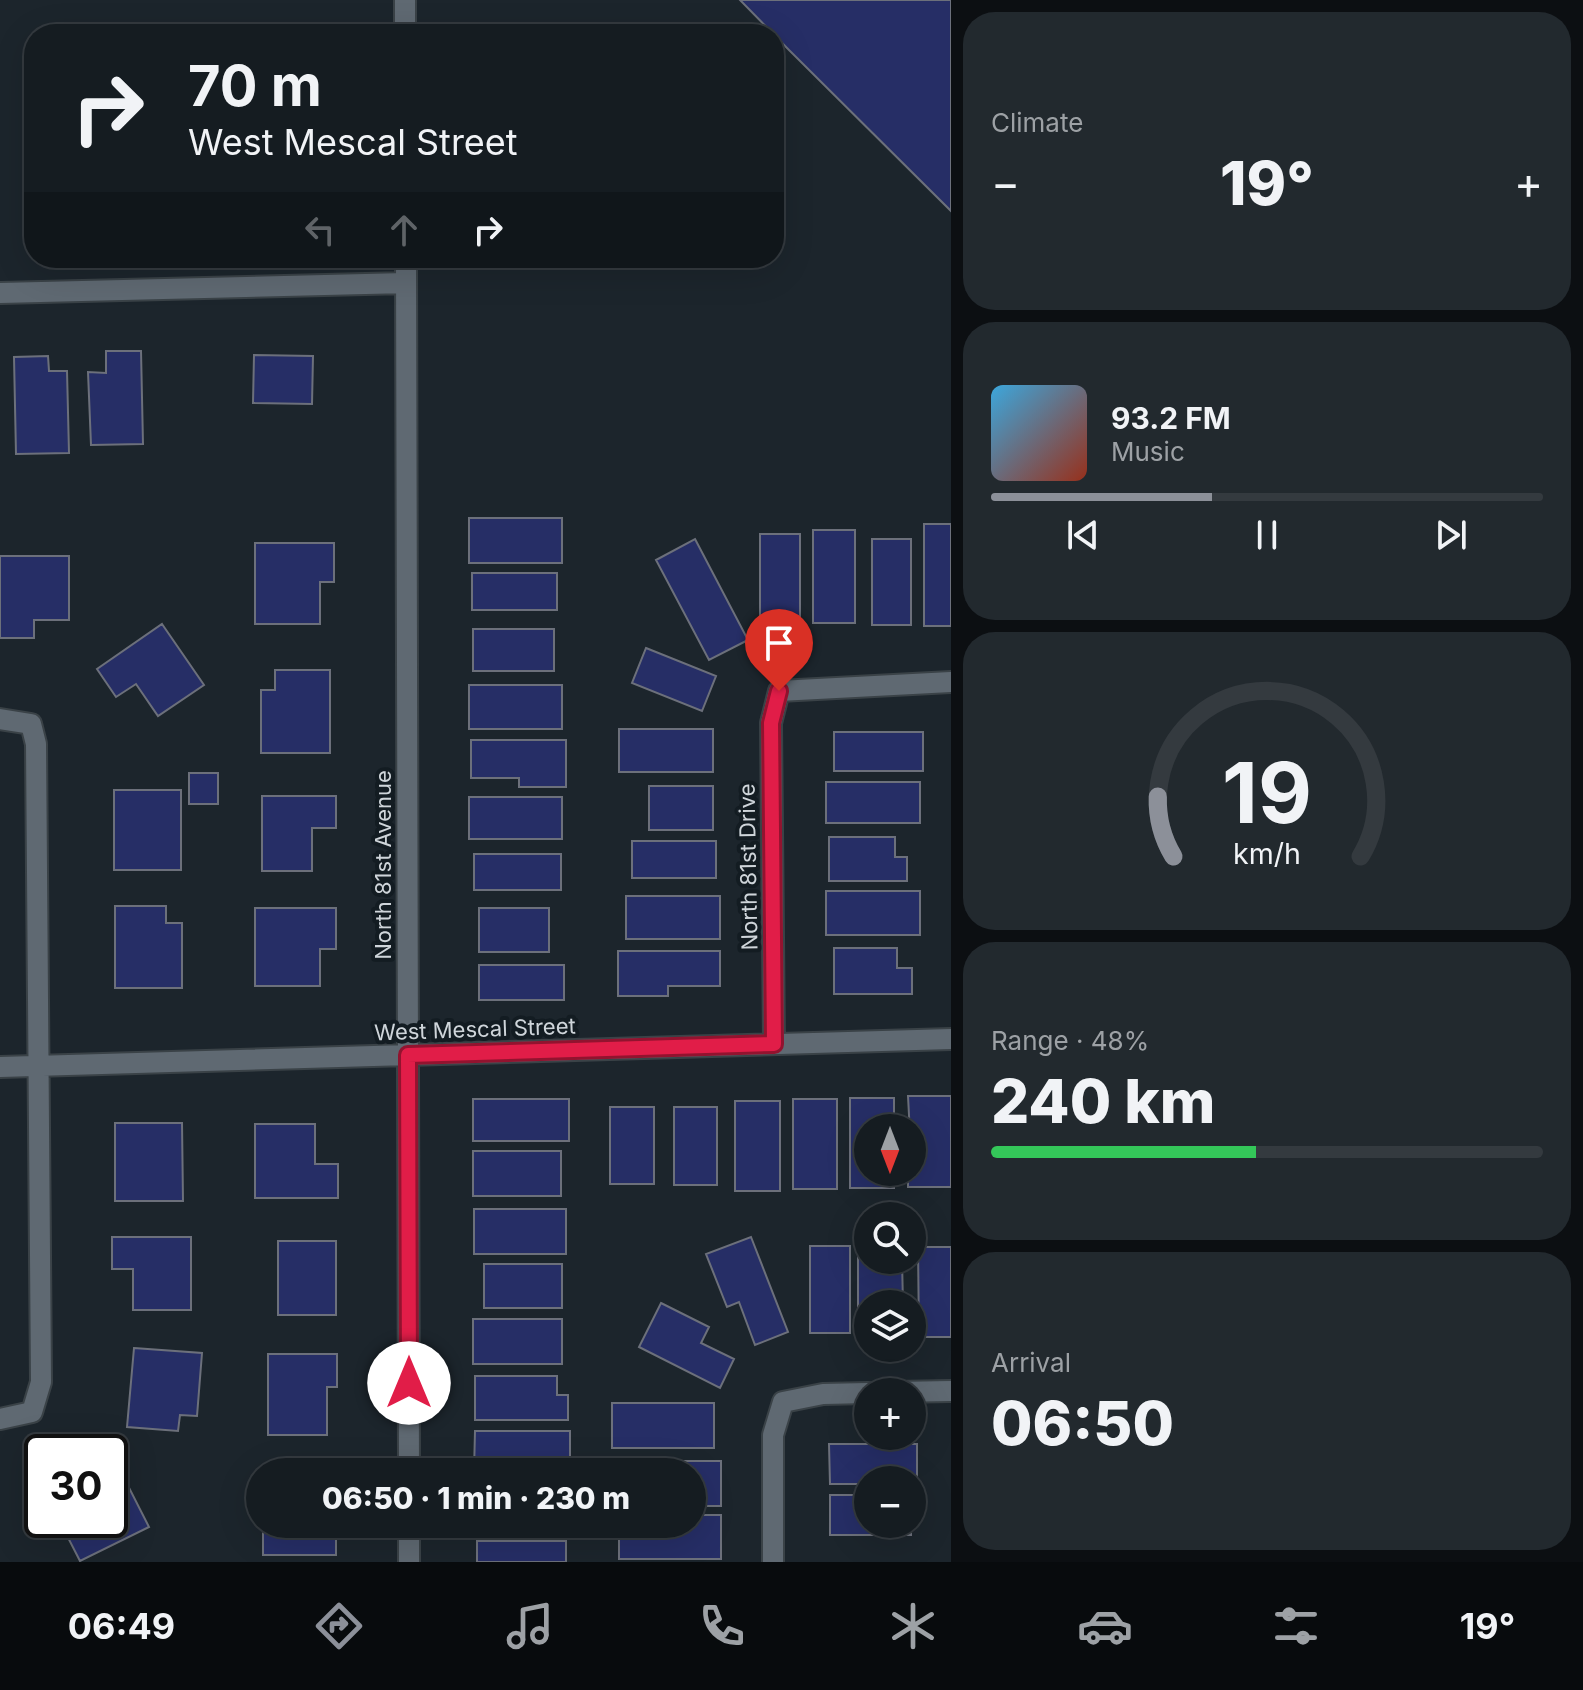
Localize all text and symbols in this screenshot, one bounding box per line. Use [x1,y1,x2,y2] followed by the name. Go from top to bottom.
[188,52,322,120] text: 70 m
[56,56,160,160] icon: right
[991,107,1083,138] text: Climate
[188,120,518,164] text: West Mescal Street
[1220,147,1314,219] text: 19°
[991,156,1020,210] text: −
[1514,156,1543,210] text: +
[298,208,342,252] icon: left
[382,208,426,252] icon: ahead
[466,208,510,252] icon: right
[1111,400,1231,436] text: 93.2 FM
[1111,436,1185,467] text: Music
[1061,513,1105,557] icon: previous
[1245,513,1289,557] icon: pause
[1429,513,1473,557] icon: next
[745,609,813,691] pin
[757,621,801,665] icon: arrive
[1222,742,1312,843] text: 19
[370,770,396,960] street label: North 81st Avenue
[734,783,762,951] street label: North 81st Drive
[1233,836,1301,871] text: km/h
[374,1012,576,1046] street label: West Mescal Street
[991,1025,1149,1056] text: Range · 48%
[991,1065,1215,1137] text: 240 km
[854,1114,926,1186] north arrow
[854,1114,926,1538] map controls
[854,1202,926,1274] button: search
[854,1290,926,1362] button: layers
[367,1341,451,1425] position arrow
[991,1347,1071,1378] text: Arrival
[854,1378,926,1450] button: +
[991,1387,1174,1459] text: 06:50
[24,1434,128,1538] speed limit sign: 30
[854,1466,926,1538] button: −
[322,1480,630,1516] text: 06:50 · 1 min · 230 m
[311,1598,367,1654] icon: directions
[502,1598,558,1654] icon: music
[694,1598,750,1654] icon: phone
[885,1598,941,1654] icon: climate
[1077,1598,1133,1654] icon: car
[1268,1598,1324,1654] icon: filters
[68,1604,175,1648] text: 06:49
[1460,1604,1515,1648] text: 19°

